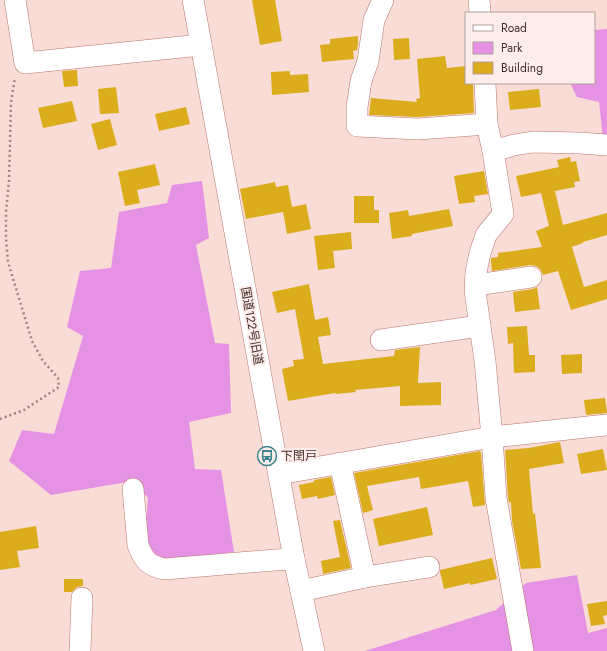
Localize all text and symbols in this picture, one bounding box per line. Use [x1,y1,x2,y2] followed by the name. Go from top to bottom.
[465,12,595,84] legend
[501,19,527,37] text: Road
[501,39,523,57] text: Park
[501,59,543,77] text: Building
[236,286,268,366] street label: 国道122号旧道
[256,445,278,467] bus stop icon: 下閏戸
[281,447,317,465] place label: 下閏戸

